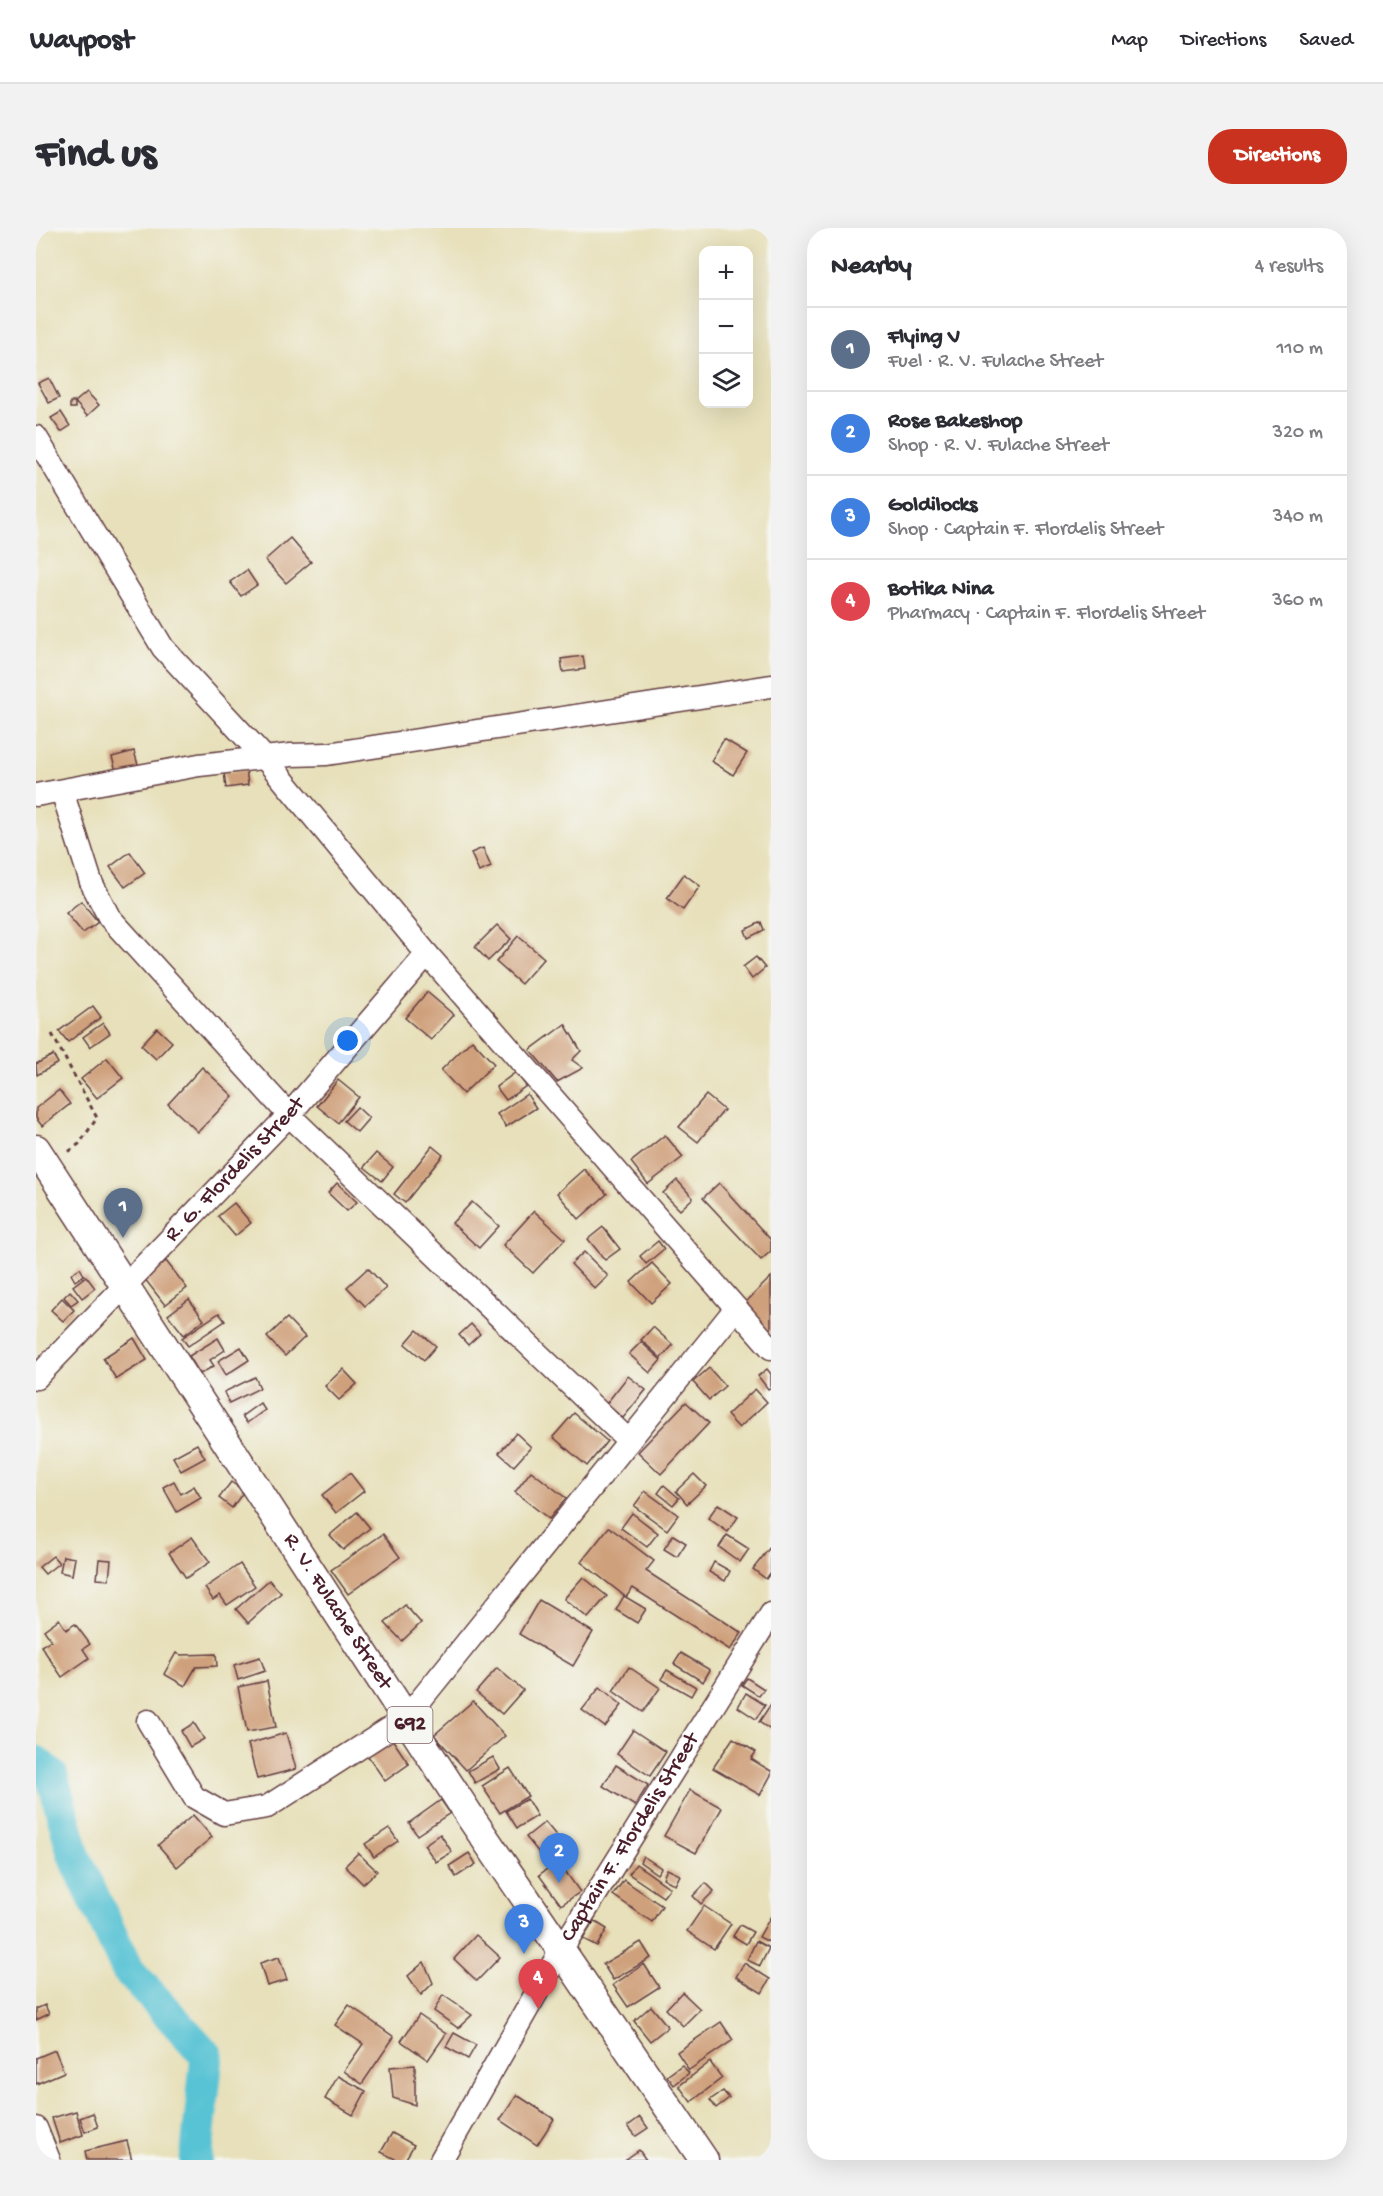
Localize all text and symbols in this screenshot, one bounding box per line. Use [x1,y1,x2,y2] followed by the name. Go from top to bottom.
[30,25,133,58] text: Waypost
[1111,29,1148,54] text: Map
[1181,29,1266,54] text: Directions
[1299,29,1353,54] text: Saved
[1208,129,1347,184] button: Directions
[36,132,156,181] text: Find us
[699,246,753,408] map controls
[699,246,753,300] button: +
[831,252,912,283] text: Nearby
[1255,256,1323,279] text: 4 results
[699,300,753,354] button: −
[888,325,960,351] text: Flying V
[846,338,855,361] text: 1
[1277,338,1323,361] text: 110 m
[888,351,1103,374] text: Fuel · R. V. Fulache Street
[699,354,753,408] button: layers
[888,409,1022,435] text: Rose Bakeshop
[846,422,855,445] text: 2
[1273,422,1323,445] text: 320 m
[888,435,1109,458] text: Shop · R. V. Fulache Street
[888,493,977,519] text: Goldilocks
[845,506,856,529] text: 3
[1273,506,1323,529] text: 340 m
[888,519,1163,542] text: Shop · Captain F. Flordelis Street
[888,577,993,603] text: Botika Nina
[846,590,855,613] text: 4
[1272,590,1323,613] text: 360 m
[888,603,1205,626] text: Pharmacy · Captain F. Flordelis Street
[333,1026,362,1055] your location
[160,1091,312,1248] street label: R. G. Flordelis Street
[104,1188,142,1238] pin: 1
[277,1529,398,1697] street label: R. V. Fulache Street
[388,1707,433,1743] road number: 692
[556,1727,707,1947] street label: Captain F. Flordelis Street
[540,1834,578,1883] pin: 2
[504,1904,544,1954] pin: 3
[518,1960,558,2009] pin: 4

